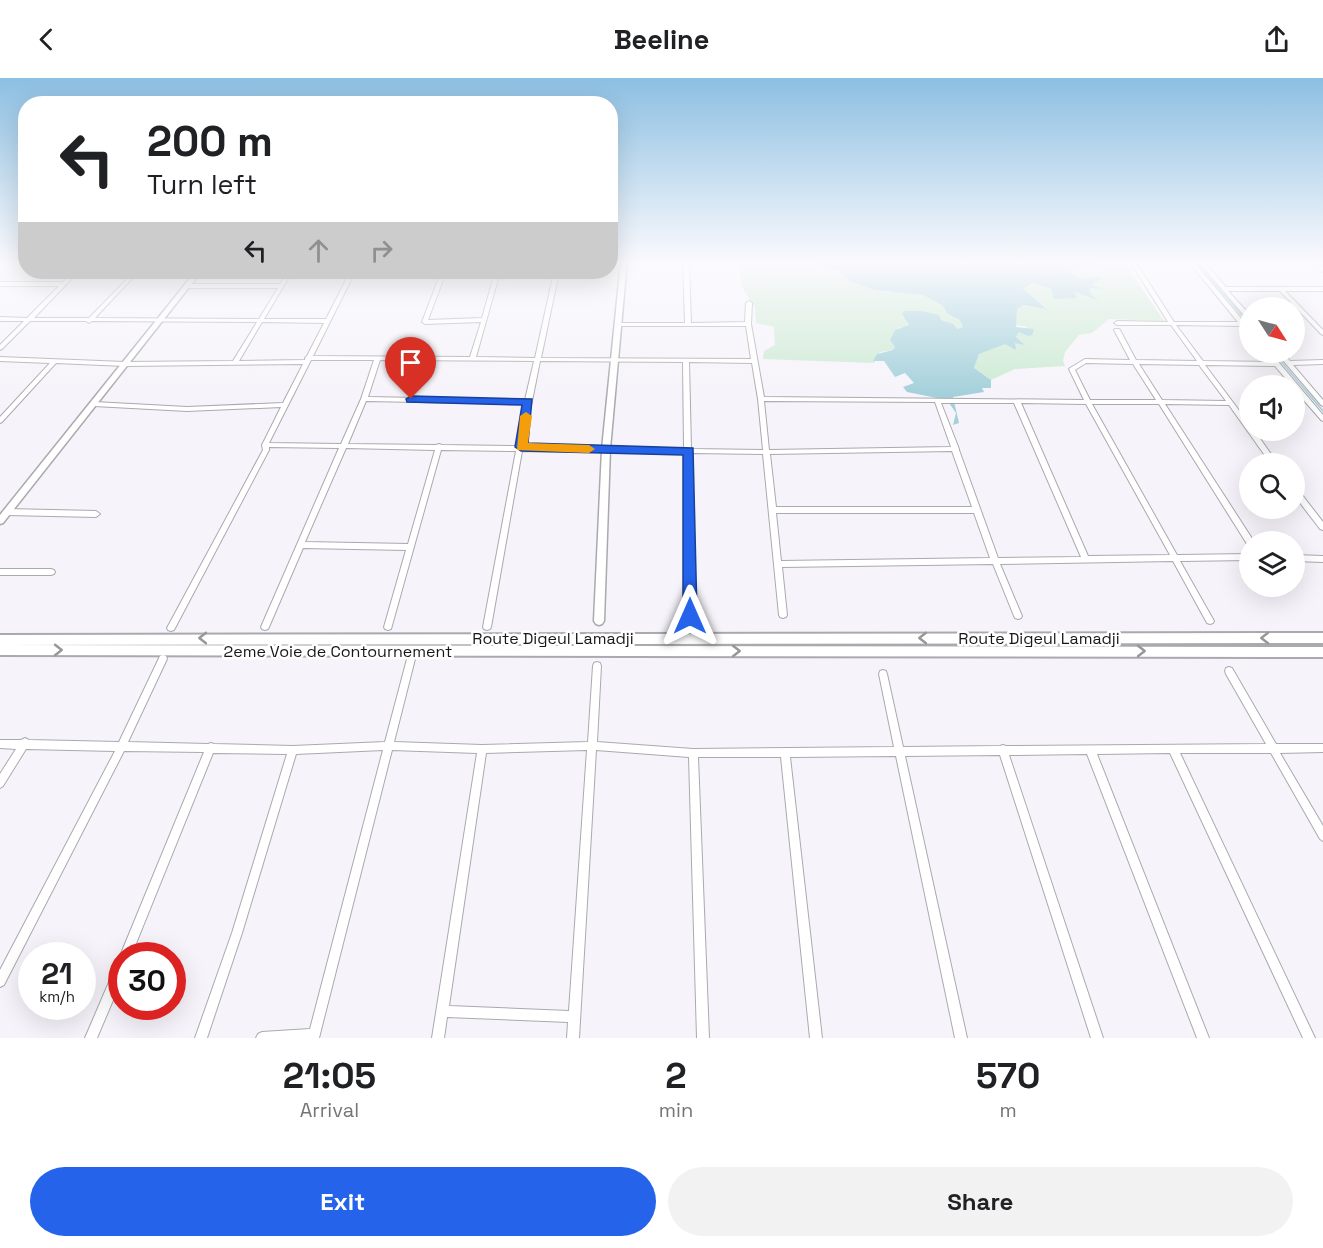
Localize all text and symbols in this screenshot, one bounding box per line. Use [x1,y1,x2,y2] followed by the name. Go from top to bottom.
[614,22,709,57] text: Beeline
[30,23,63,56] icon: back
[1260,23,1293,56] icon: share
[147,115,273,168] text: 200 m
[48,120,126,198] icon: left
[147,167,257,202] text: Turn left
[239,234,272,267] icon: left
[302,234,335,267] icon: ahead
[365,234,398,267] icon: right
[1239,297,1305,363] north arrow
[1239,297,1305,597] map controls
[385,337,436,399] pin
[394,346,427,379] icon: arrive
[1239,375,1305,441] button: sound
[1239,453,1305,519] button: search
[1239,531,1305,597] button: layers
[658,584,722,648] position arrow
[472,628,634,649] street label: Route Digeul Lamadji
[958,628,1120,649] street label: Route Digeul Lamadji
[198,632,207,644] one-way arrow
[918,632,927,644] one-way arrow
[1260,632,1269,644] one-way arrow
[224,641,452,662] street label: 2eme Voie de Contournement
[54,644,63,656] one-way arrow
[732,645,741,657] one-way arrow
[1137,645,1146,657] one-way arrow
[108,942,186,1020] speed limit sign: 30
[41,954,73,993] text: 21
[39,987,75,1006] text: km/h
[283,1053,376,1099] text: 21:05
[665,1053,687,1099] text: 2
[976,1053,1040,1099] text: 570
[300,1097,359,1123] text: Arrival
[659,1097,693,1123] text: min
[999,1097,1017,1123] text: m
[30,1167,656,1236] button: Exit
[668,1167,1293,1236] button: Share

